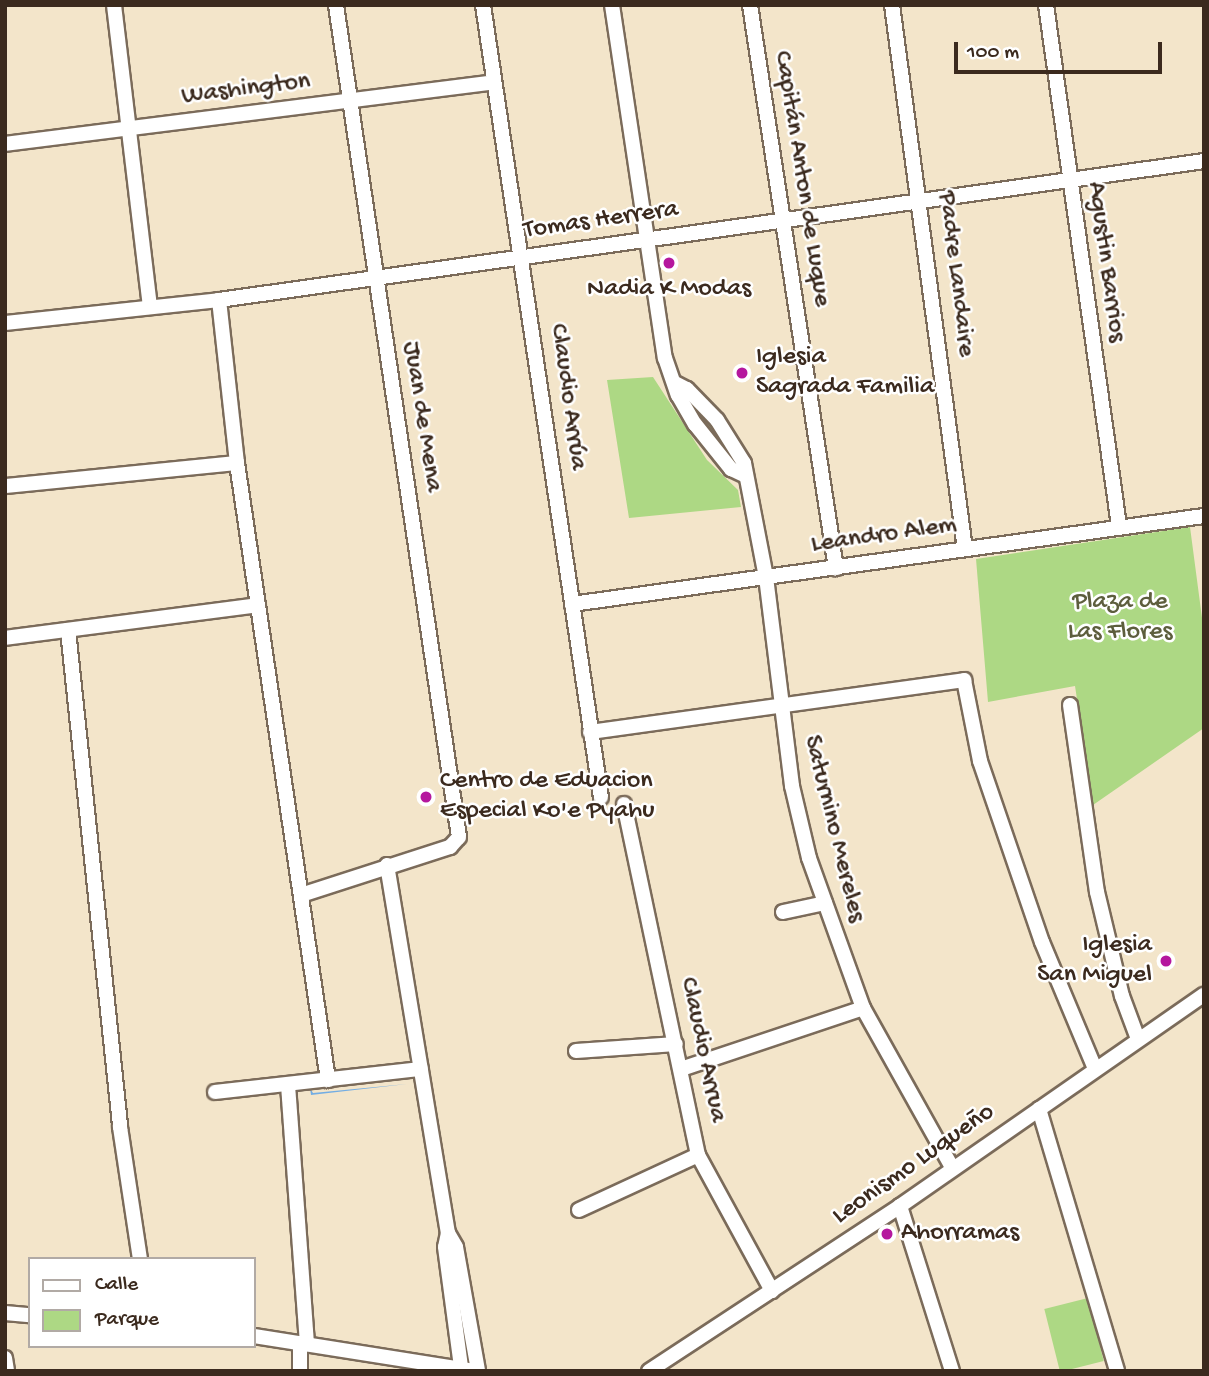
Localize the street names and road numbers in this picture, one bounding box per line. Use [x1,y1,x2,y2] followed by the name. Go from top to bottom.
[765,49,837,309] street label: Capitán Anton de Luque
[180,67,312,113] street label: Washington
[1078,180,1132,344] street label: Agustin Barrios
[929,189,981,359] street label: Padre Landaire
[522,195,680,247] street label: Tomas Herrera
[541,322,593,472] street label: Claudio Arrúa
[394,340,448,494] street label: Juan de Mena
[809,510,959,562] street label: Leandro Alem
[795,732,871,926] street label: Saturnino Mereles
[671,975,733,1125] street label: Claudio Arrua
[827,1097,1001,1233] street label: Leonismo Luqueño

